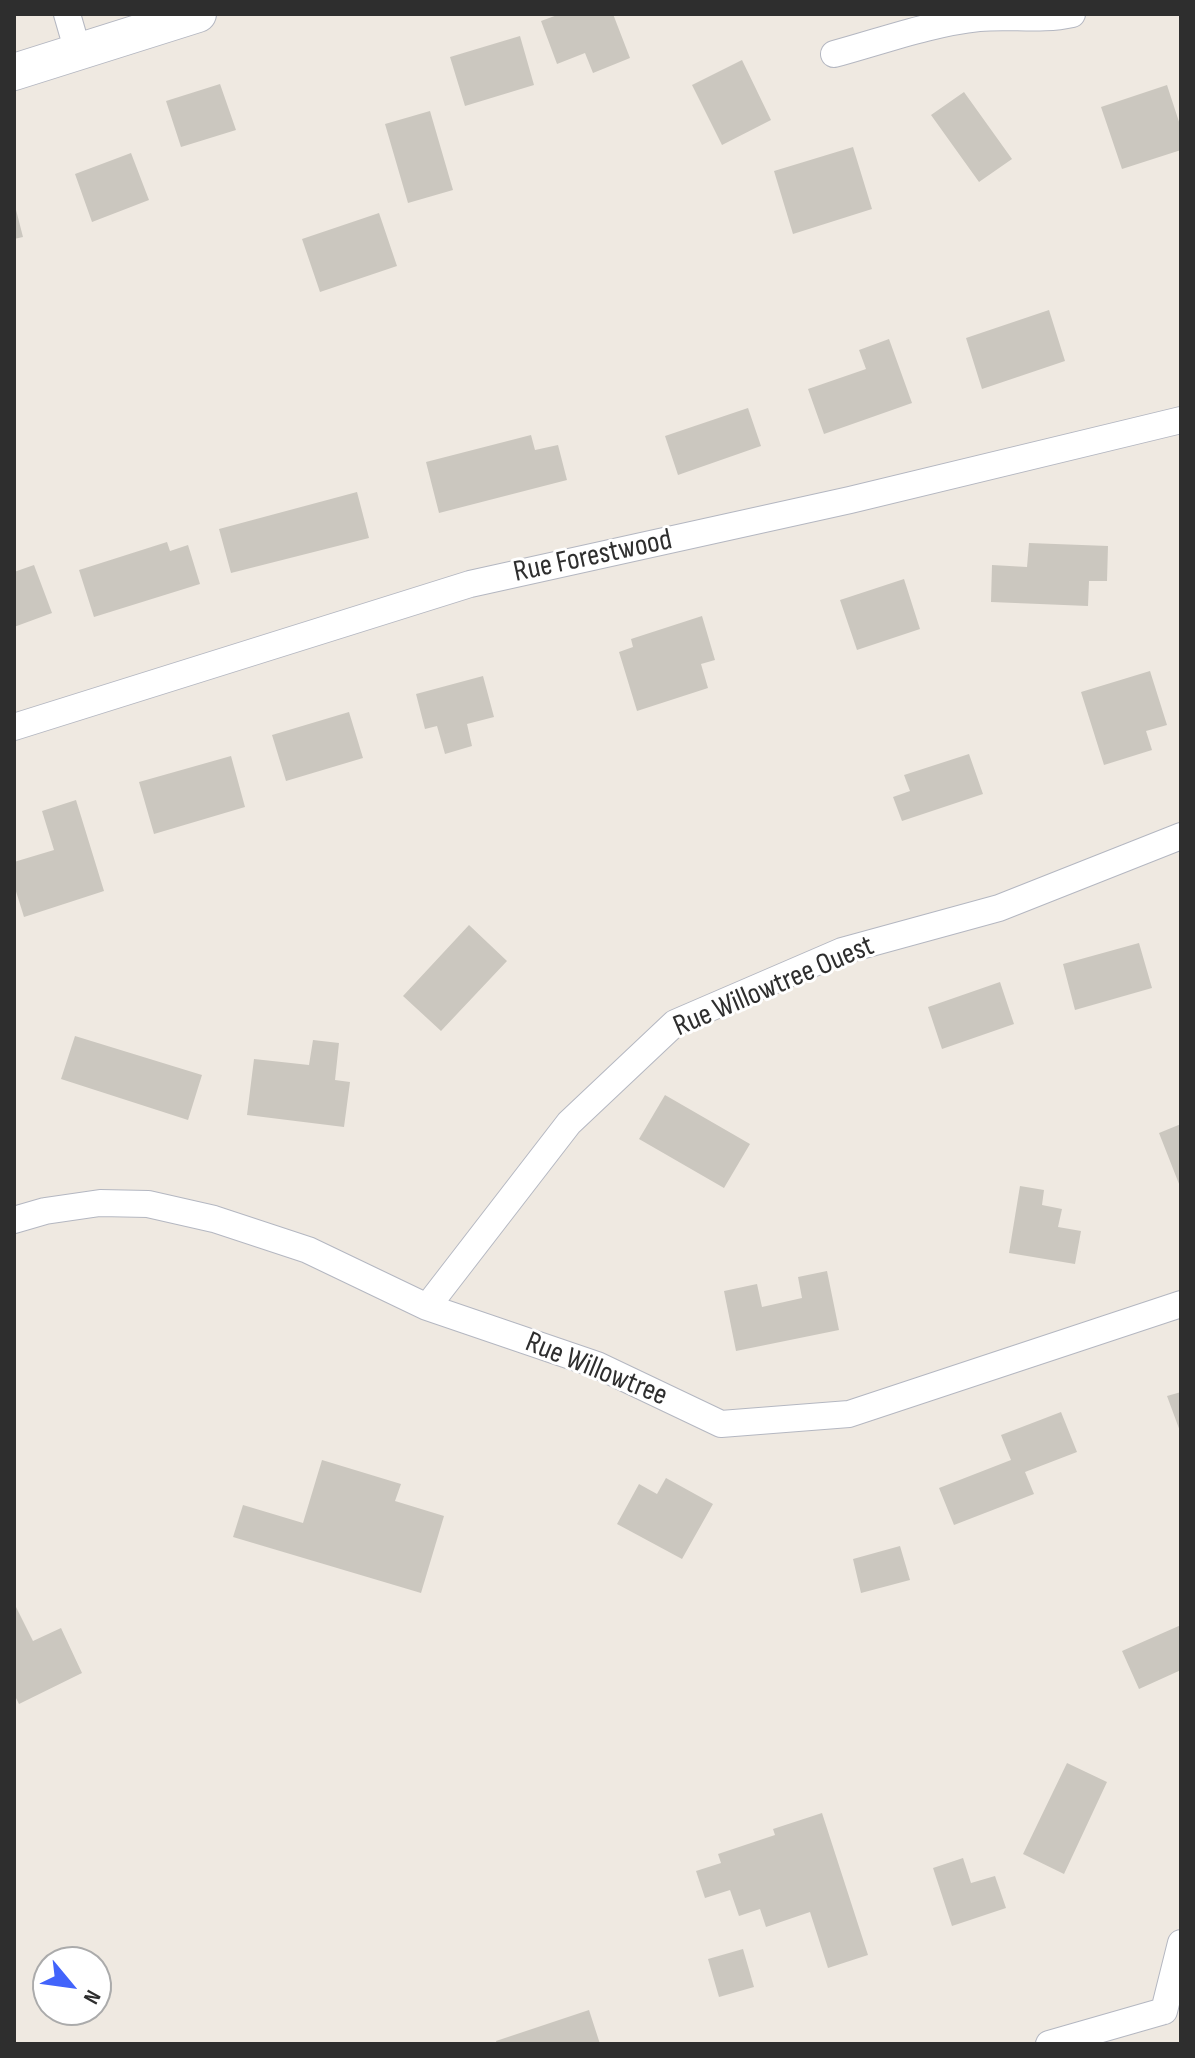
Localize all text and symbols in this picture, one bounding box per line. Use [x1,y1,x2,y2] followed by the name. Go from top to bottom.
[511,523,675,591] street label: Rue Forestwood
[668,929,880,1045] street label: Rue Willowtree Ouest
[520,1325,672,1415] street label: Rue Willowtree
[32,1946,112,2026] north arrow
[77,1985,106,2009] text: N

